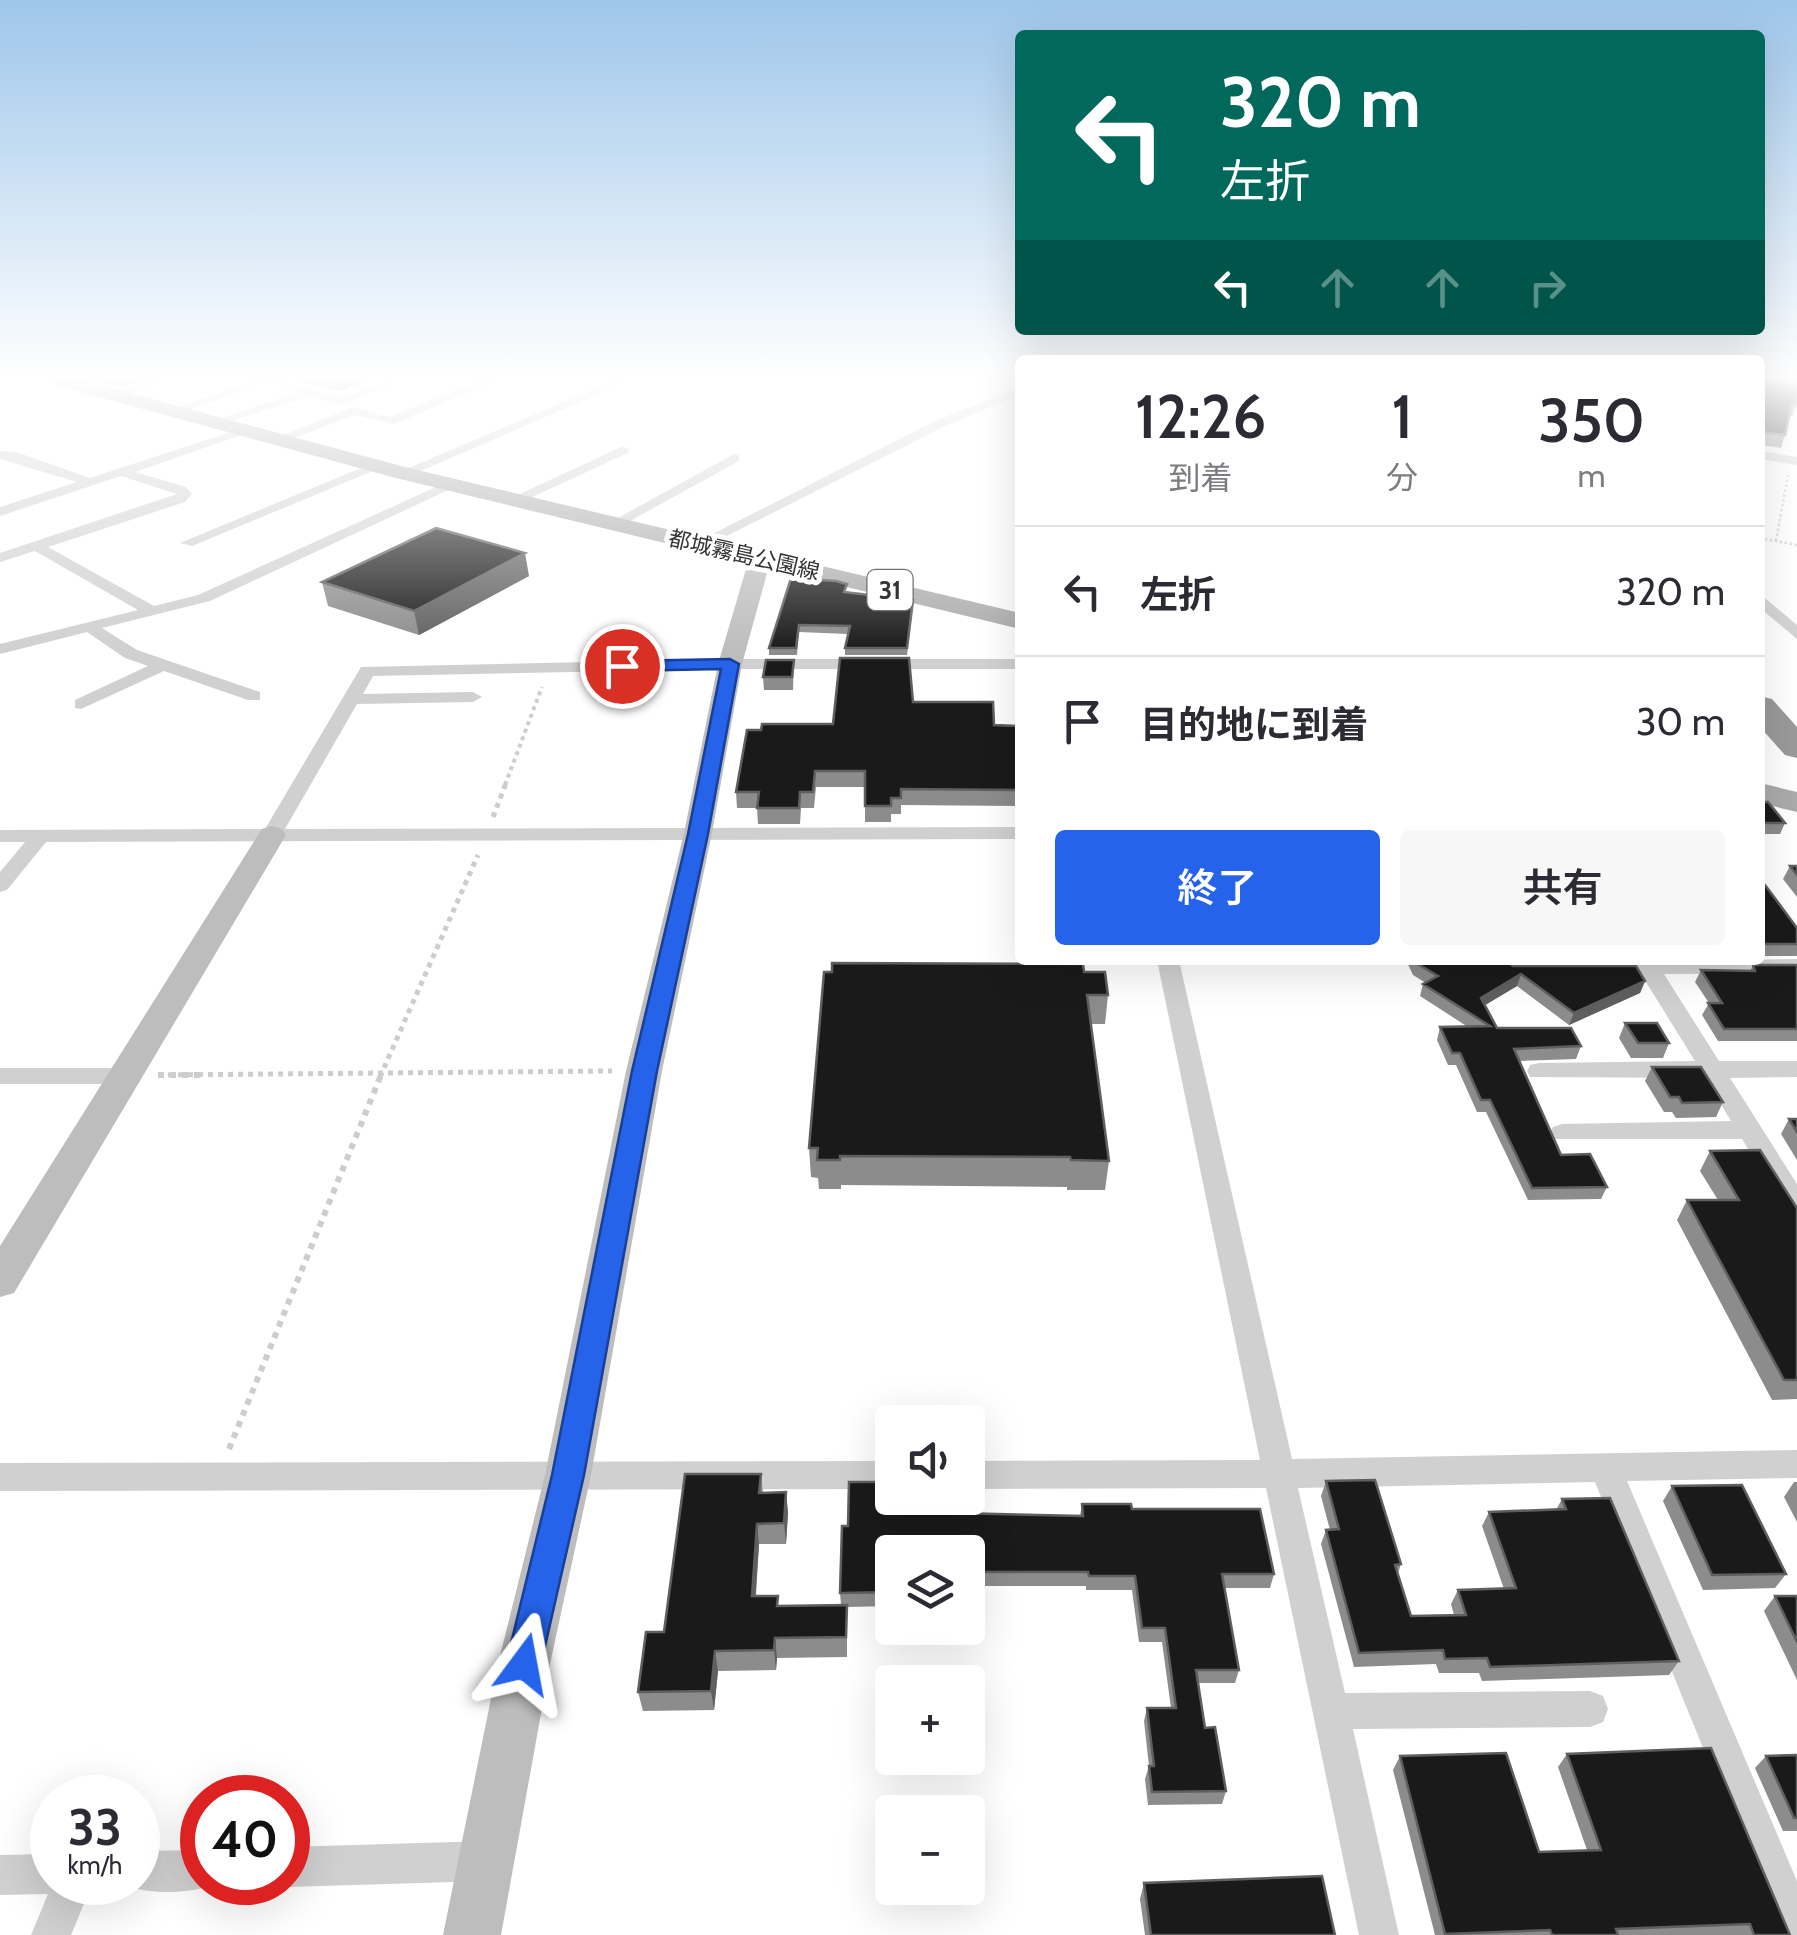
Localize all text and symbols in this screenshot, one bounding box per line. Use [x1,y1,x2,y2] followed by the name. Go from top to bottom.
[1220,59,1421,145] text: 320 m
[1055,70,1185,200] icon: left
[1220,154,1310,208] text: 左折
[1205,260,1260,315] icon: left
[1310,260,1365,315] icon: ahead
[1415,260,1470,315] icon: ahead
[1520,260,1575,315] icon: right
[1135,380,1266,453] text: 12:26
[1392,380,1413,453] text: 1
[1538,384,1645,457] text: 350
[1578,456,1606,495] text: m
[1169,458,1233,497] text: 到着
[1386,458,1418,497] text: 分
[666,525,822,585] street label: 都城霧島公園線
[1055,564,1110,619] icon: left
[1616,568,1725,615] text: 320 m
[868,570,912,610] road number: 31
[1140,571,1216,618] text: 左折
[580,624,665,709] pin
[595,639,650,694] icon: arrive
[1055,694,1110,749] icon: arrive
[1636,698,1725,745] text: 30 m
[1140,701,1368,748] text: 目的地に到着
[1055,830,1380,945] button: 終了
[1400,830,1725,945] button: 共有
[875,1405,985,1905] map controls
[875,1405,985,1515] button: sound
[875,1535,985,1645] button: layers
[472,1612,576,1716] position arrow
[875,1665,985,1775] button: +
[180,1775,310,1905] speed limit sign: 40
[875,1795,985,1905] button: −
[68,1797,122,1858] text: 33
[68,1850,122,1880] text: km/h

